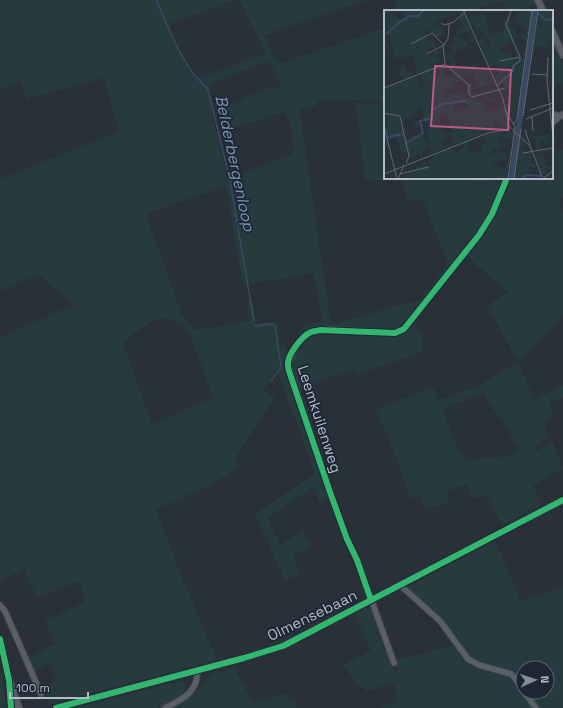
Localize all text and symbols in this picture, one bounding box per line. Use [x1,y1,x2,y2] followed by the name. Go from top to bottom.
[384,10,553,179] inset map
[210,93,260,234] water label: Belderbergenloop
[294,363,346,475] street label: Leemkuilenweg
[264,585,360,645] street label: Olmensebaan
[515,660,555,700] north arrow
[10,674,88,700] scale bar
[538,675,552,684] text: N
[16,680,50,696] text: 100 m

